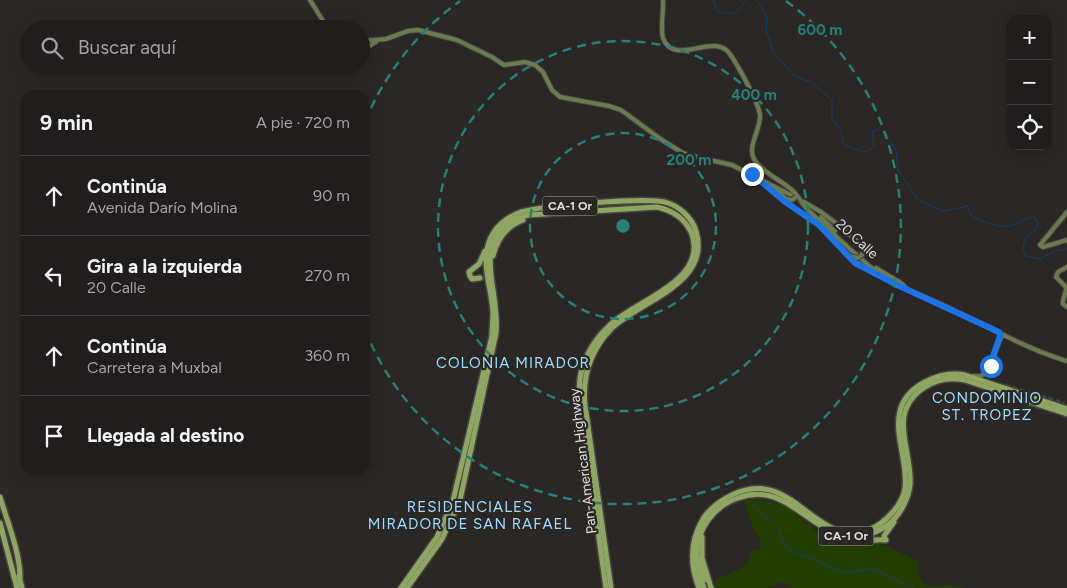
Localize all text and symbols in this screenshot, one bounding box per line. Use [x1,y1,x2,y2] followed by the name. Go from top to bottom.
[1007,15,1052,150] map controls
[1007,15,1052,60] button: +
[20,20,370,75] search box
[798,21,842,39] text: 600 m
[38,34,66,62] icon: search
[78,36,176,59] text: Buscar aquí
[1007,60,1052,105] button: −
[731,86,777,104] text: 400 m
[1007,105,1052,150] button: locate
[40,110,93,135] text: 9 min
[256,113,350,132] text: A pie · 720 m
[667,151,711,169] text: 200 m
[741,163,764,186] route end
[87,175,167,198] text: Continúa
[40,182,68,210] icon: ahead
[313,186,350,205] text: 90 m
[542,197,598,216] road number: CA-1 Or
[87,198,237,217] text: Avenida Darío Molina
[832,216,882,263] street label: 20 Calle
[614,217,632,235] centre of rings
[87,255,242,278] text: Gira a la izquierda
[40,262,68,290] icon: left
[305,266,350,285] text: 270 m
[87,278,146,297] text: 20 Calle
[87,335,167,358] text: Continúa
[40,342,68,370] icon: ahead
[304,346,350,365] text: 360 m
[436,354,590,372] district label: COLONIA MIRADOR
[980,355,1003,378] route start
[87,358,222,377] text: Carretera a Muxbal
[566,387,600,535] street label: Pan-American Highway
[932,389,1042,424] district label: CONDOMINIO ST. TROPEZ
[40,422,68,450] icon: arrive
[87,424,244,447] text: Llegada al destino
[368,498,572,533] district label: RESIDENCIALES MIRADOR DE SAN RAFAEL
[818,526,874,546] road number: CA-1 Or

